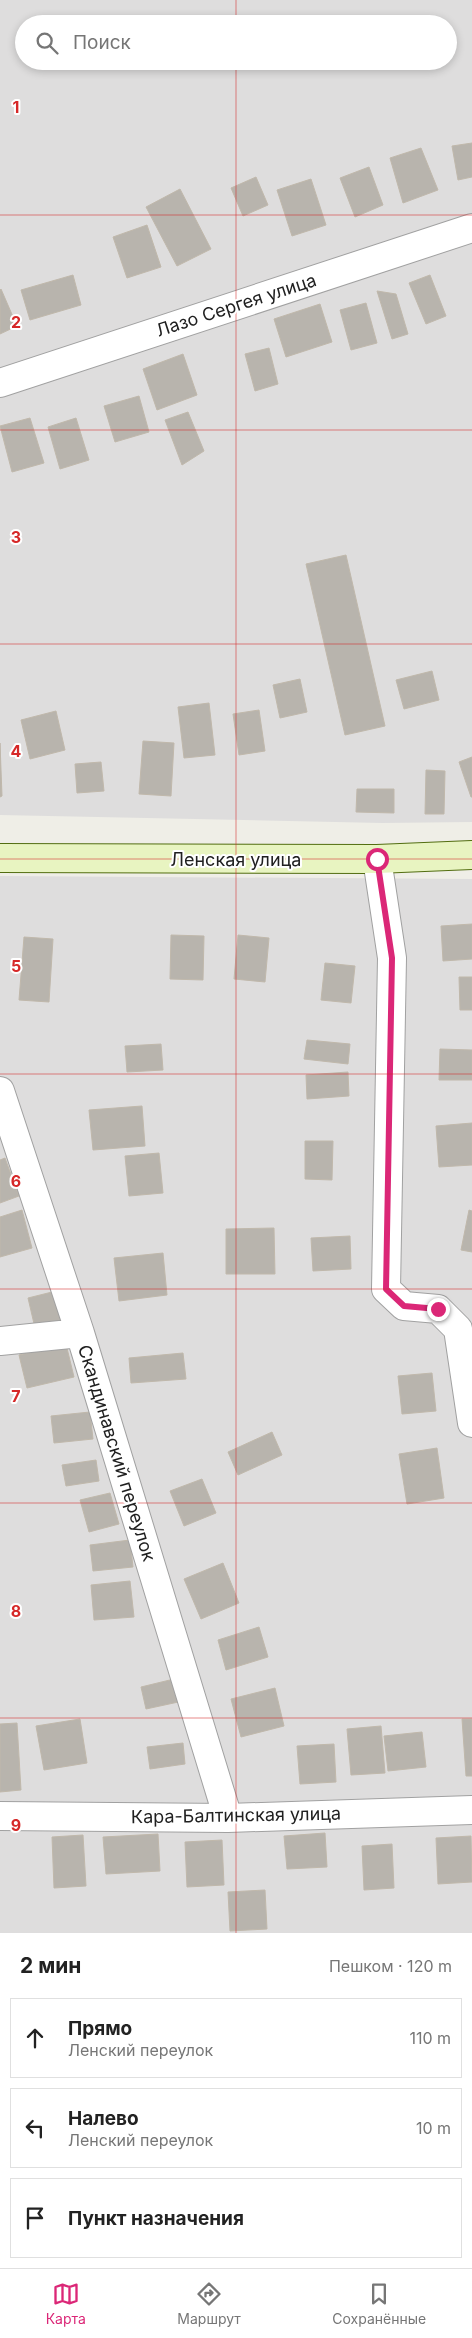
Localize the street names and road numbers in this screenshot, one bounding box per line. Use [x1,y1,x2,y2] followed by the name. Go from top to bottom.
[153,269,319,341] street label: Лазо Сергея улица
[171,849,301,870] street label: Ленская улица
[74,1342,160,1564] street label: Скандинавский переулок
[131,1803,341,1827] street label: Кара-Балтинская улица

